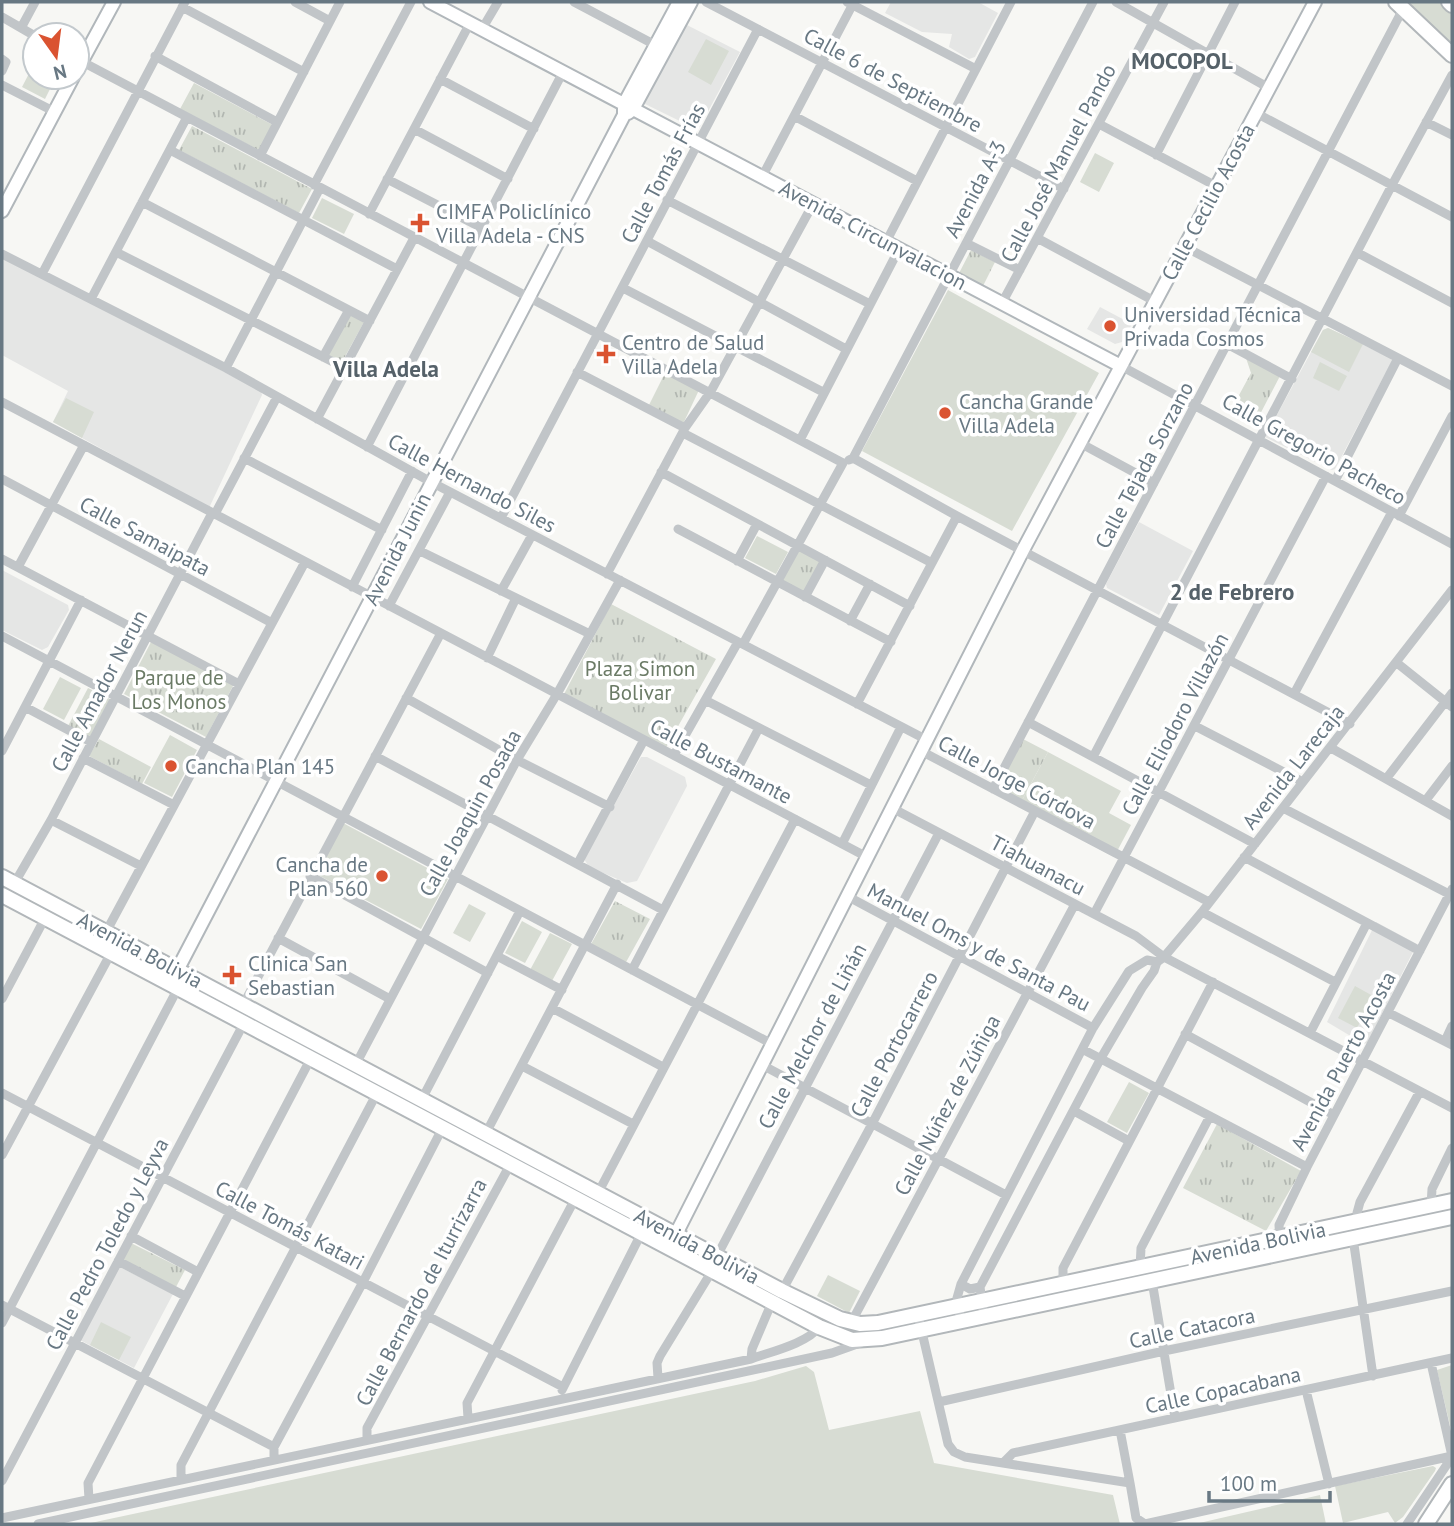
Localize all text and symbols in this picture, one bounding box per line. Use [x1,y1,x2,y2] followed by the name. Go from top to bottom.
[21,21,91,91] north arrow
[799,22,987,138] street label: Calle 6 de Septiembre
[1131,46,1233,75] district label: MOCOPOL
[51,59,69,86] text: N
[994,59,1122,267] street label: Calle José Manuel Pando
[615,98,711,248] street label: Calle Tomás Frías
[1155,119,1261,285] street label: Calle Cecilio Acosta
[938,136,1012,242] street label: Avenida A-3
[775,174,971,296] street label: Avenida Circunvalacion
[435,198,591,249] place label: CIMFA Policlínico Villa Adela - CNS
[410,213,430,233] marker: CIMFA Policlínico Villa Adela - CNS
[1124,301,1301,352] place label: Universidad Técnica Privada Cosmos
[1102,318,1118,334] marker: Universidad Técnica Privada Cosmos
[621,329,764,380] place label: Centro de Salud Villa Adela
[596,344,616,364] marker: Centro de Salud Villa Adela
[332,354,439,383] district label: Villa Adela
[1089,377,1199,553] street label: Calle Tejada Sorzano
[1217,387,1411,511] street label: Calle Gregorio Pacheco
[958,388,1093,439] place label: Cancha Grande Villa Adela
[937,405,953,421] marker: Cancha Grande Villa Adela
[383,427,561,539] street label: Calle Hernando Siles
[357,488,437,610] street label: Avenida Junin
[75,490,215,582] street label: Calle Samaipata
[1170,577,1294,606] district label: 2 de Febrero
[45,605,153,777] street label: Calle Amador Nerun
[1115,628,1235,820] street label: Calle Eliodoro Villazón
[585,655,695,706] park label: Plaza Simon Bolivar
[132,664,226,715] park label: Parque de Los Monos
[1236,699,1350,835] street label: Avenida Larecaja
[645,712,797,810] street label: Calle Bustamante
[413,725,527,901] street label: Calle Joaquin Posada
[933,729,1101,835] street label: Calle Jorge Córdova
[185,753,335,780] place label: Cancha Plan 145
[163,758,179,774] marker: Cancha Plan 145
[986,829,1090,901] street label: Tiahuanacu
[276,851,368,902] place label: Cancha de Plan 560
[374,868,390,884] marker: Cancha de Plan 560
[863,877,1095,1017] street label: Manuel Oms y de Santa Pau
[73,906,207,994] street label: Avenida Bolivia
[752,939,872,1133] street label: Calle Melchor de Liñán
[248,950,347,1001] place label: Clinica San Sebastian
[222,965,242,985] marker: Clinica San Sebastian
[844,966,944,1122] street label: Calle Portocarrero
[1284,967,1402,1155] street label: Avenida Puerto Acosta
[888,1010,1006,1200] street label: Calle Núñez de Zúñiga
[40,1133,174,1355] street label: Calle Pedro Toledo y Leyva
[349,1173,493,1411] street label: Calle Bernardo de Iturrizarra
[211,1174,369,1276] street label: Calle Tomás Katari
[630,1202,764,1290] street label: Avenida Bolivia
[1188,1215,1328,1271] street label: Avenida Bolivia
[1127,1301,1257,1355] street label: Calle Catacora
[1143,1360,1303,1420] street label: Calle Copacabana
[1209,1460,1330,1504] scale bar
[1220,1470,1277,1497] text: 100 m

